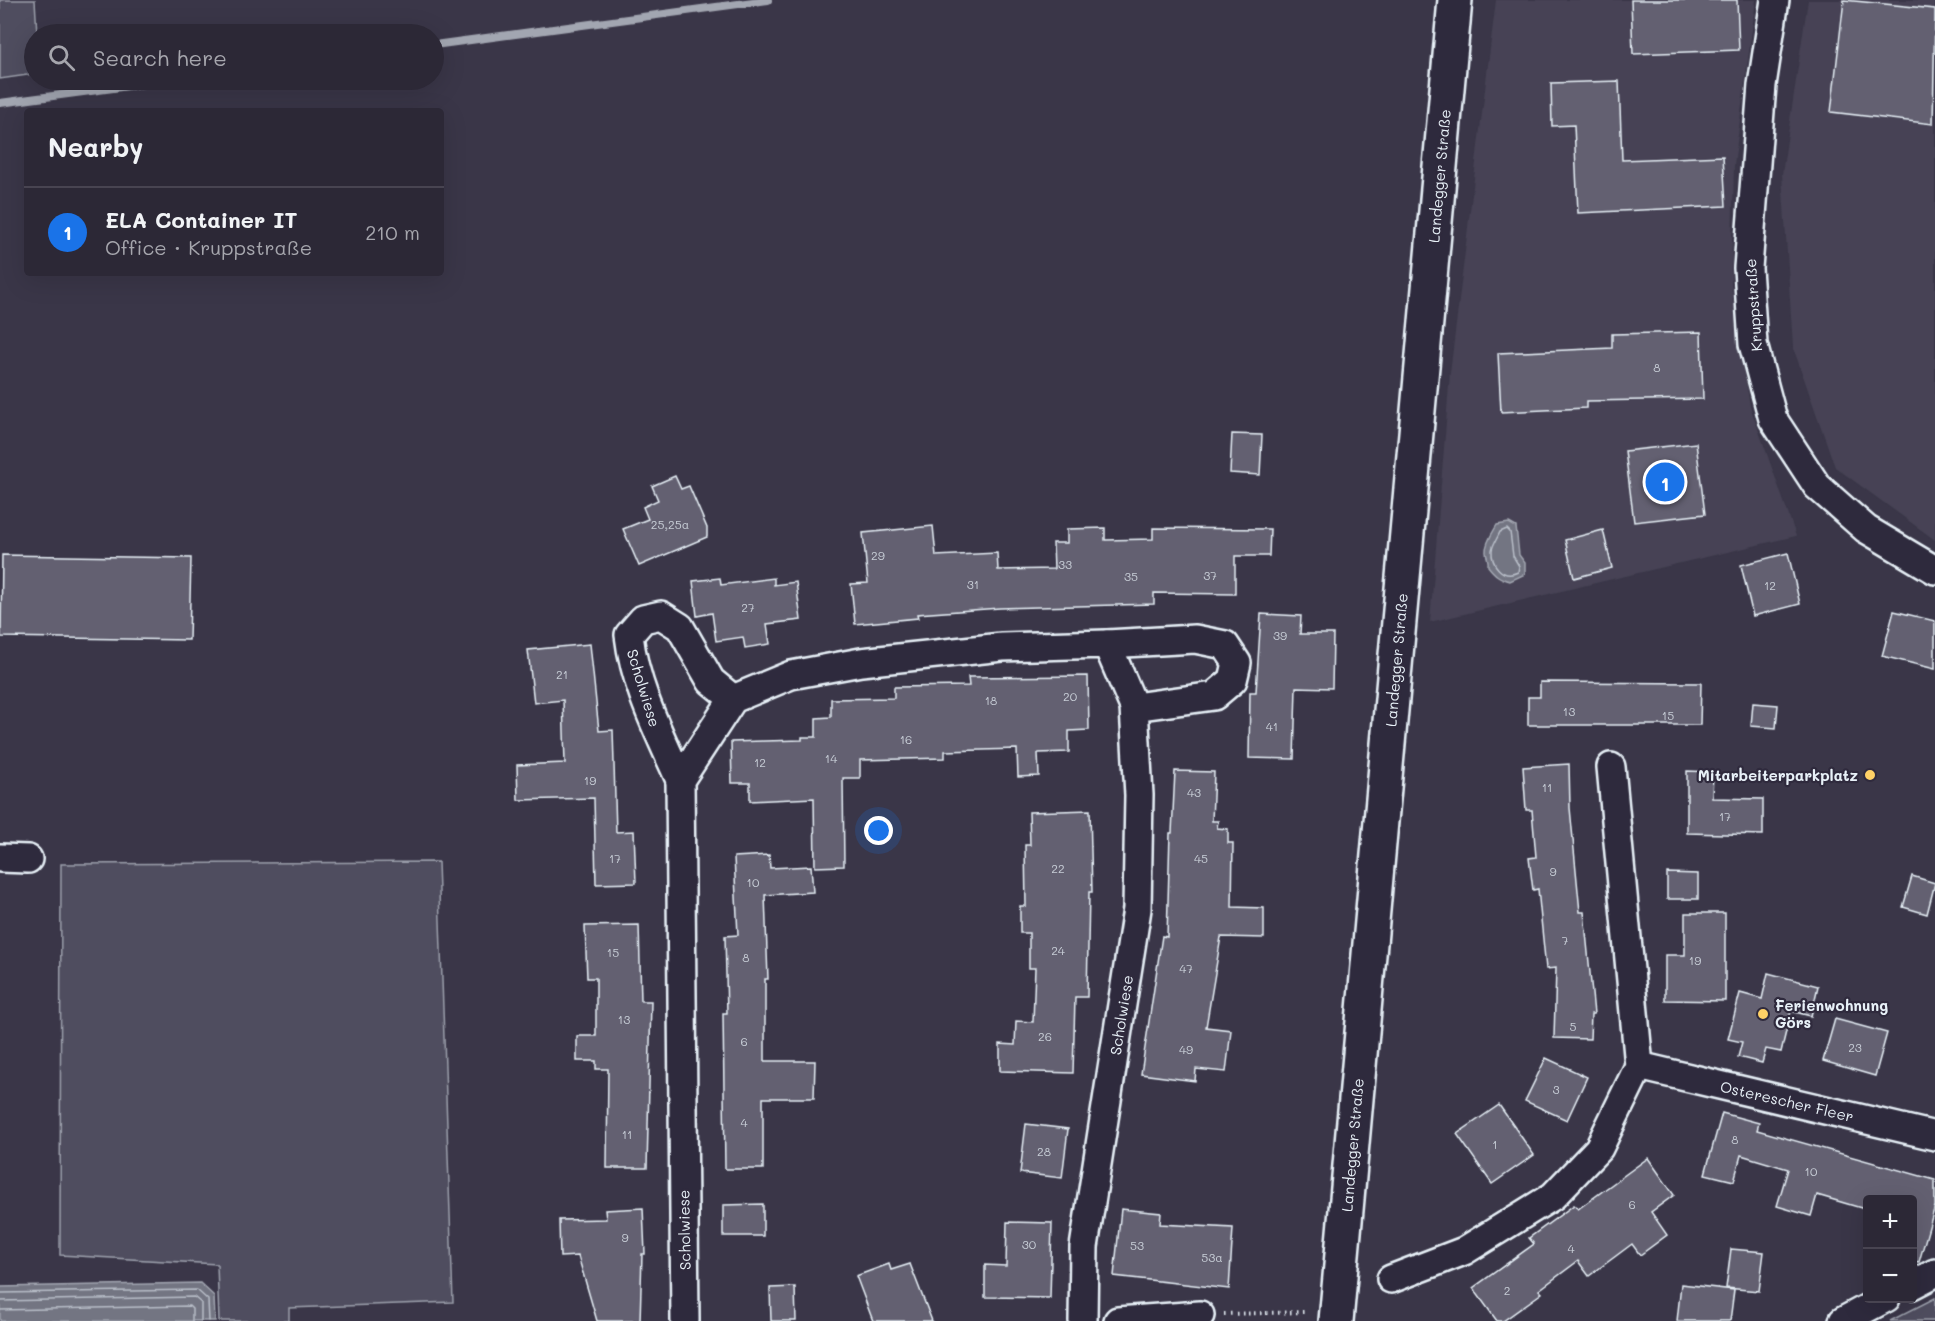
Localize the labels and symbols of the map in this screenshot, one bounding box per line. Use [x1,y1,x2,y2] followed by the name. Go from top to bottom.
[1423,108,1455,244] street label: Landegger Straße
[1740,258,1766,352] street label: Kruppstraße
[1653,359,1661,375] house number: 8
[1646,460,1684,504] pin: 1
[651,516,689,532] house number: 25,25a
[871,547,885,563] house number: 29
[1058,556,1072,572] house number: 33
[1203,567,1217,583] house number: 37
[1124,568,1138,584] house number: 35
[967,576,979,592] house number: 31
[1764,577,1776,593] house number: 12
[1380,592,1412,728] street label: Landegger Straße
[741,599,755,615] house number: 27
[1273,627,1287,643] house number: 39
[623,647,665,729] street label: Scholwiese
[556,666,568,682] house number: 21
[1063,688,1078,704] house number: 20
[985,692,997,708] house number: 18
[1563,703,1575,719] house number: 13
[1662,707,1674,723] house number: 15
[1266,718,1278,734] house number: 41
[900,731,912,747] house number: 16
[825,750,837,766] house number: 14
[754,754,766,770] house number: 12
[1698,765,1859,785] place label: Mitarbeiterparkplatz
[1863,768,1877,782] marker: Mitarbeiterparkplatz
[584,772,596,788] house number: 19
[1542,779,1552,795] house number: 11
[1187,784,1201,800] house number: 43
[1719,808,1731,824] house number: 17
[864,816,893,845] your location
[609,850,621,866] house number: 17
[1194,850,1208,866] house number: 45
[1051,860,1065,876] house number: 22
[1549,863,1557,879] house number: 9
[747,874,760,890] house number: 10
[1562,932,1569,948] house number: 7
[1051,942,1065,958] house number: 24
[607,944,619,960] house number: 15
[742,949,750,965] house number: 8
[1689,952,1701,968] house number: 19
[1179,960,1193,976] house number: 47
[1105,974,1137,1056] street label: Scholwiese
[1775,995,1888,1032] place label: Ferienwohnung Görs
[1756,1007,1770,1021] marker: Ferienwohnung Görs
[618,1011,630,1027] house number: 13
[1570,1018,1577,1034] house number: 5
[1038,1028,1052,1044] house number: 26
[740,1033,748,1049] house number: 6
[1848,1039,1862,1055] house number: 23
[1179,1041,1193,1057] house number: 49
[1718,1076,1856,1126] street label: Osterescher Fleer
[1336,1077,1368,1213] street label: Landegger Straße
[1552,1081,1560,1097] house number: 3
[740,1114,748,1130] house number: 4
[622,1126,632,1142] house number: 11
[1731,1131,1739,1147] house number: 8
[1492,1136,1498,1152] house number: 1
[1037,1143,1051,1159] house number: 28
[1805,1163,1818,1179] house number: 10
[673,1190,695,1270] street label: Scholwiese
[1628,1196,1636,1212] house number: 6
[621,1229,629,1245] house number: 9
[1022,1236,1037,1252] house number: 30
[1130,1237,1144,1253] house number: 53
[1567,1240,1575,1256] house number: 4
[1201,1249,1223,1265] house number: 53a
[1504,1282,1510,1298] house number: 2

